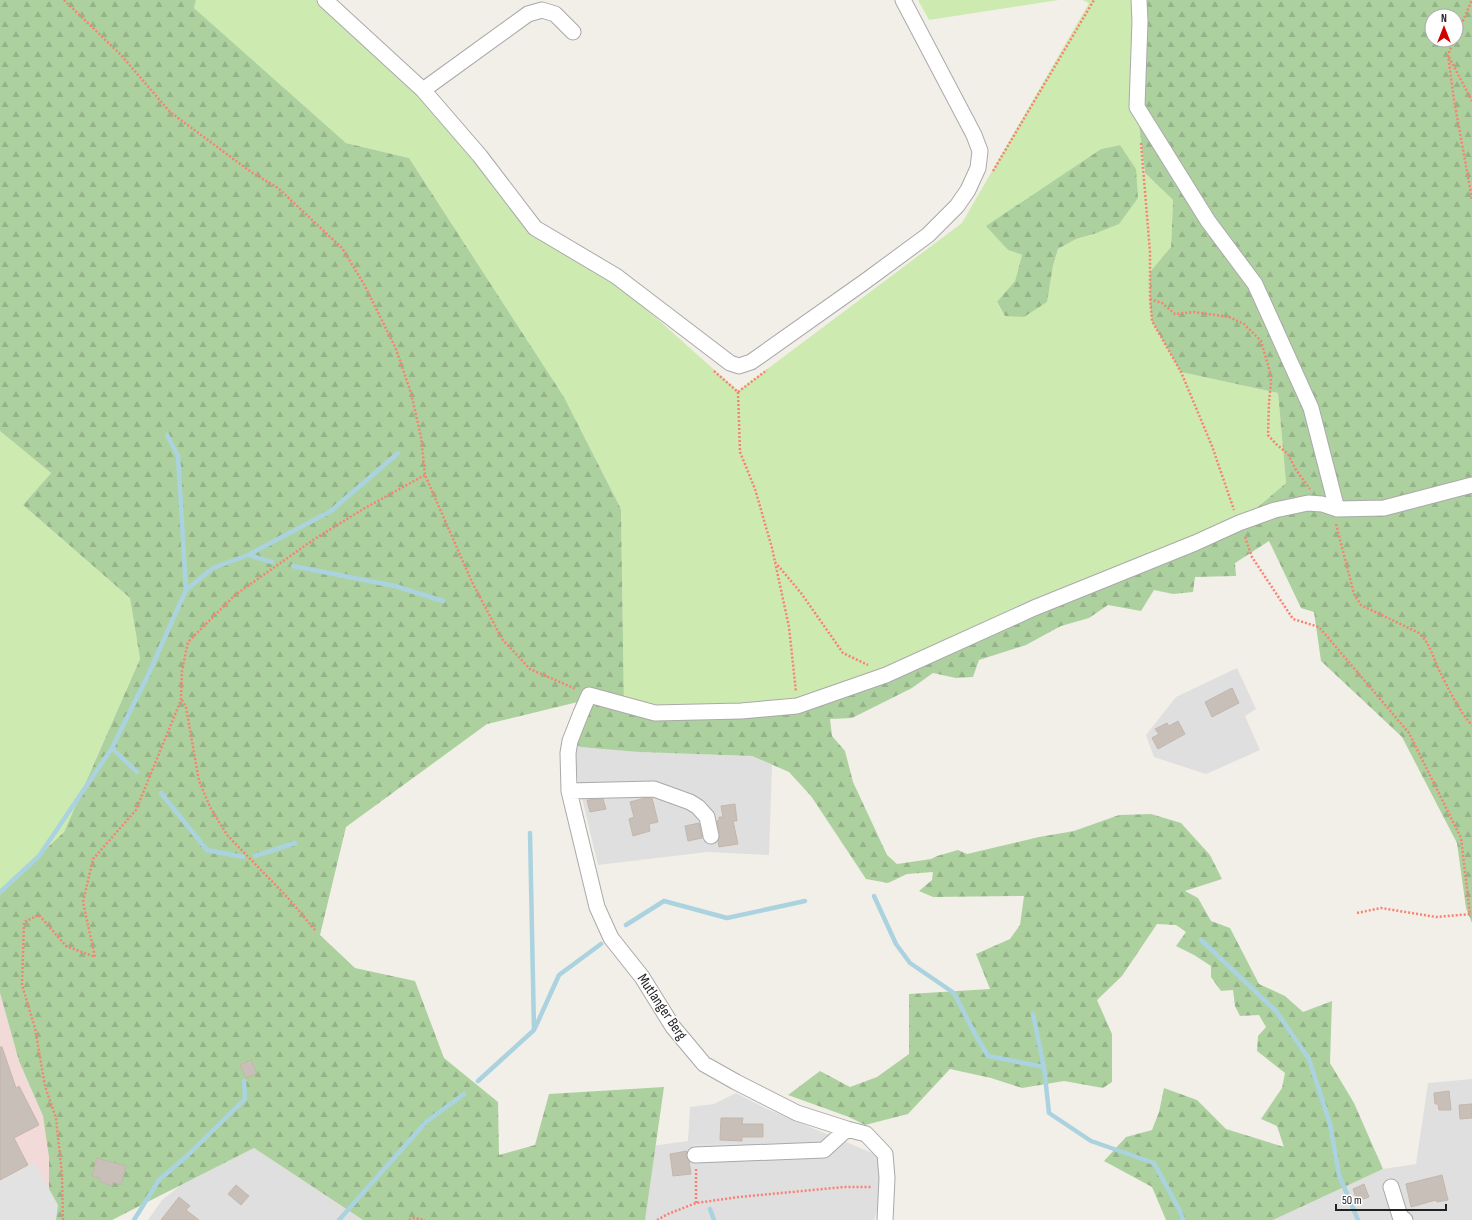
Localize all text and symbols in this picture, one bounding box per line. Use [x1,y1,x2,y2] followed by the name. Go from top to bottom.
[1424,8,1464,48] north arrow
[1441,12,1447,25] text: N
[633,970,691,1044] street label: Mutlanger Berg
[1336,1186,1446,1212] scale bar
[1342,1193,1362,1208] text: 50 m

